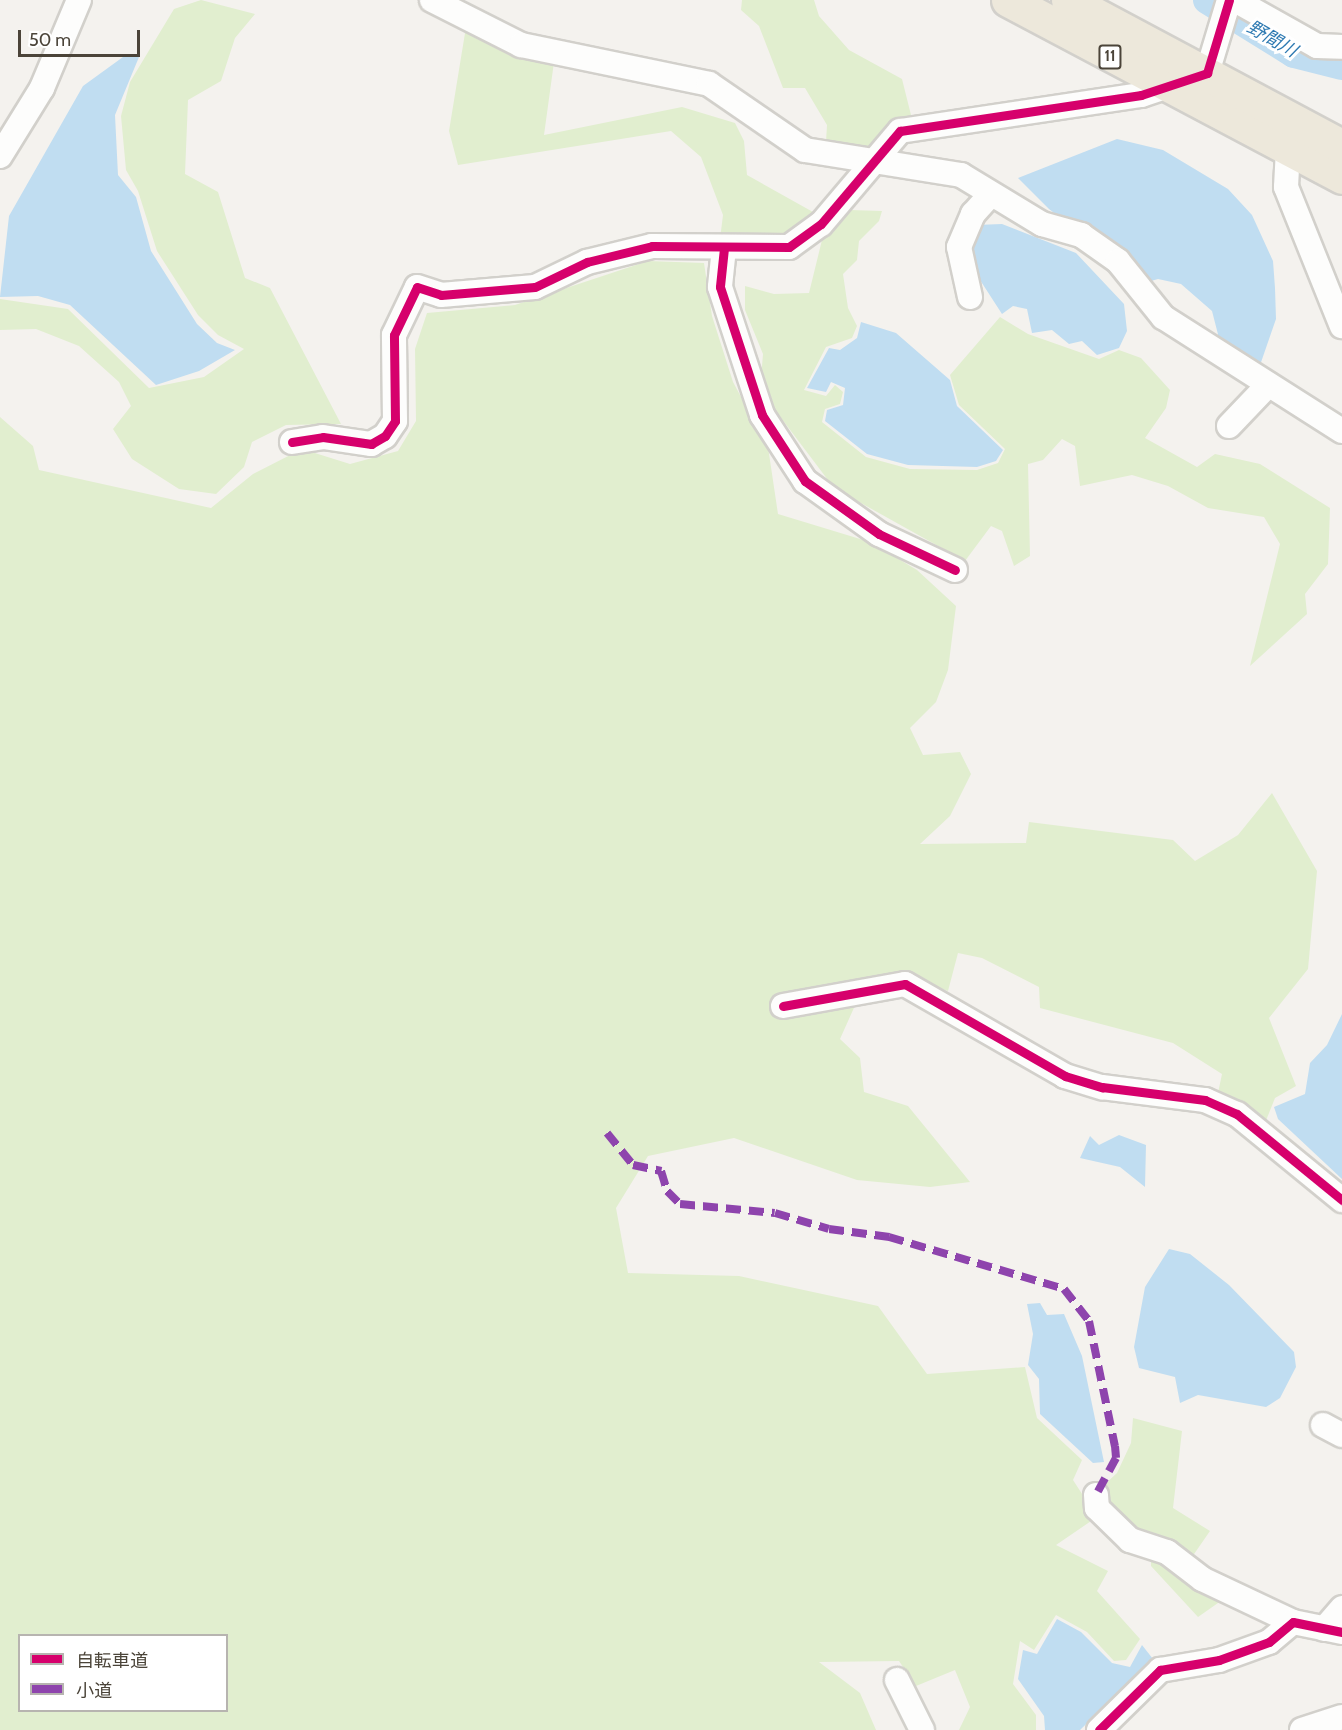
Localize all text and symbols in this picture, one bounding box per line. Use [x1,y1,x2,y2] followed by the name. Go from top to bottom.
[1243,16,1301,62] water label: 野間川
[21,18,142,56] scale bar
[29,29,71,51] text: 50 m
[1098,45,1122,69] road number: 11
[18,1634,228,1712] legend
[76,1650,148,1672] text: 自転車道
[76,1680,112,1702] text: 小道

